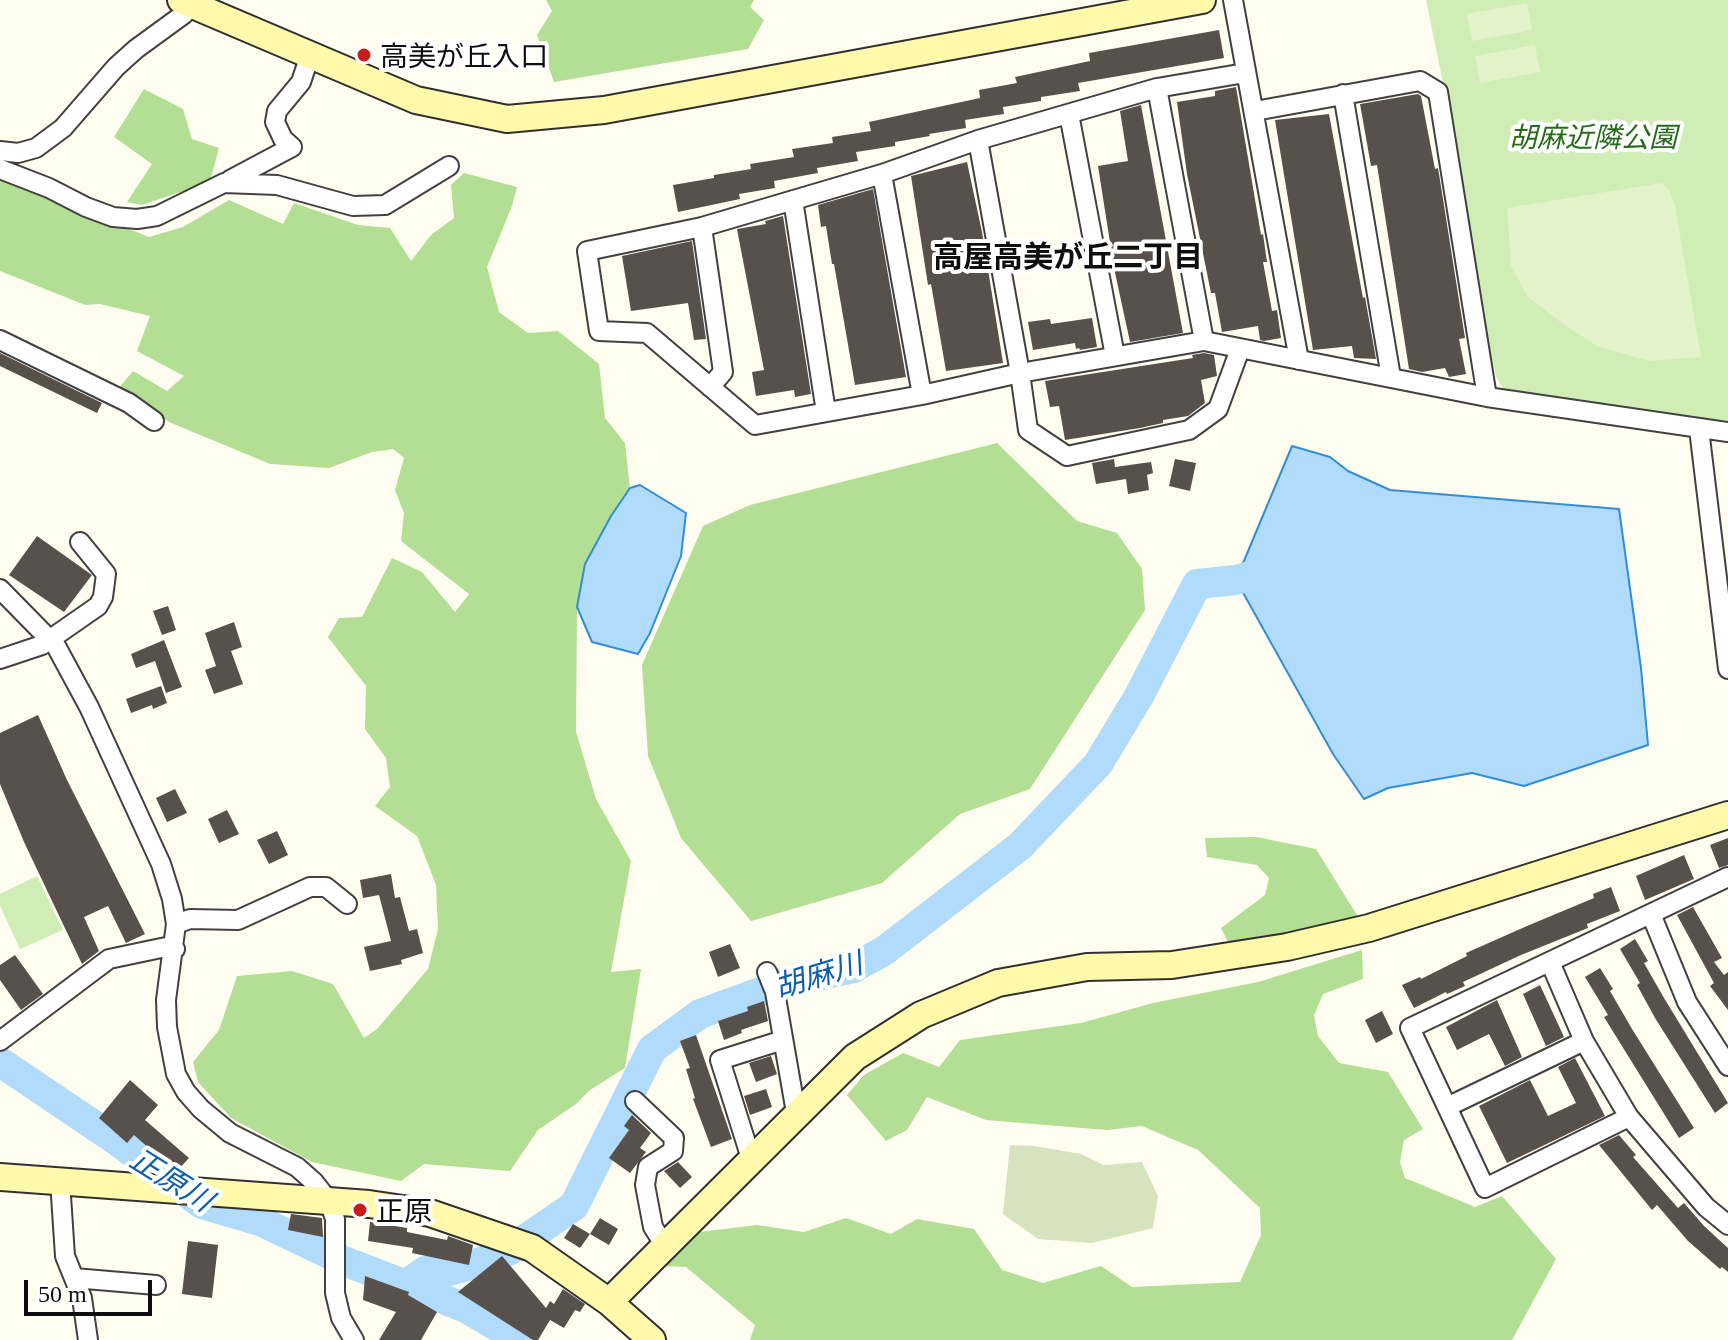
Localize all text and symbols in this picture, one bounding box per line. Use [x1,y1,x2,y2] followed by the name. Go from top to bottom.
[380,38,548,72] place label: 高美が丘入口
[355,46,373,64] marker: 高美が丘入口
[1509,119,1677,153] park label: 胡麻近隣公園
[933,238,1203,274] district label: 高屋高美が丘二丁目
[770,944,866,1004] water label: 胡麻川
[124,1140,220,1218] water label: 正原川
[376,1193,432,1227] place label: 正原
[351,1201,369,1219] marker: 正原
[28,1264,156,1314] scale bar
[38,1281,87,1307] text: 50 m

